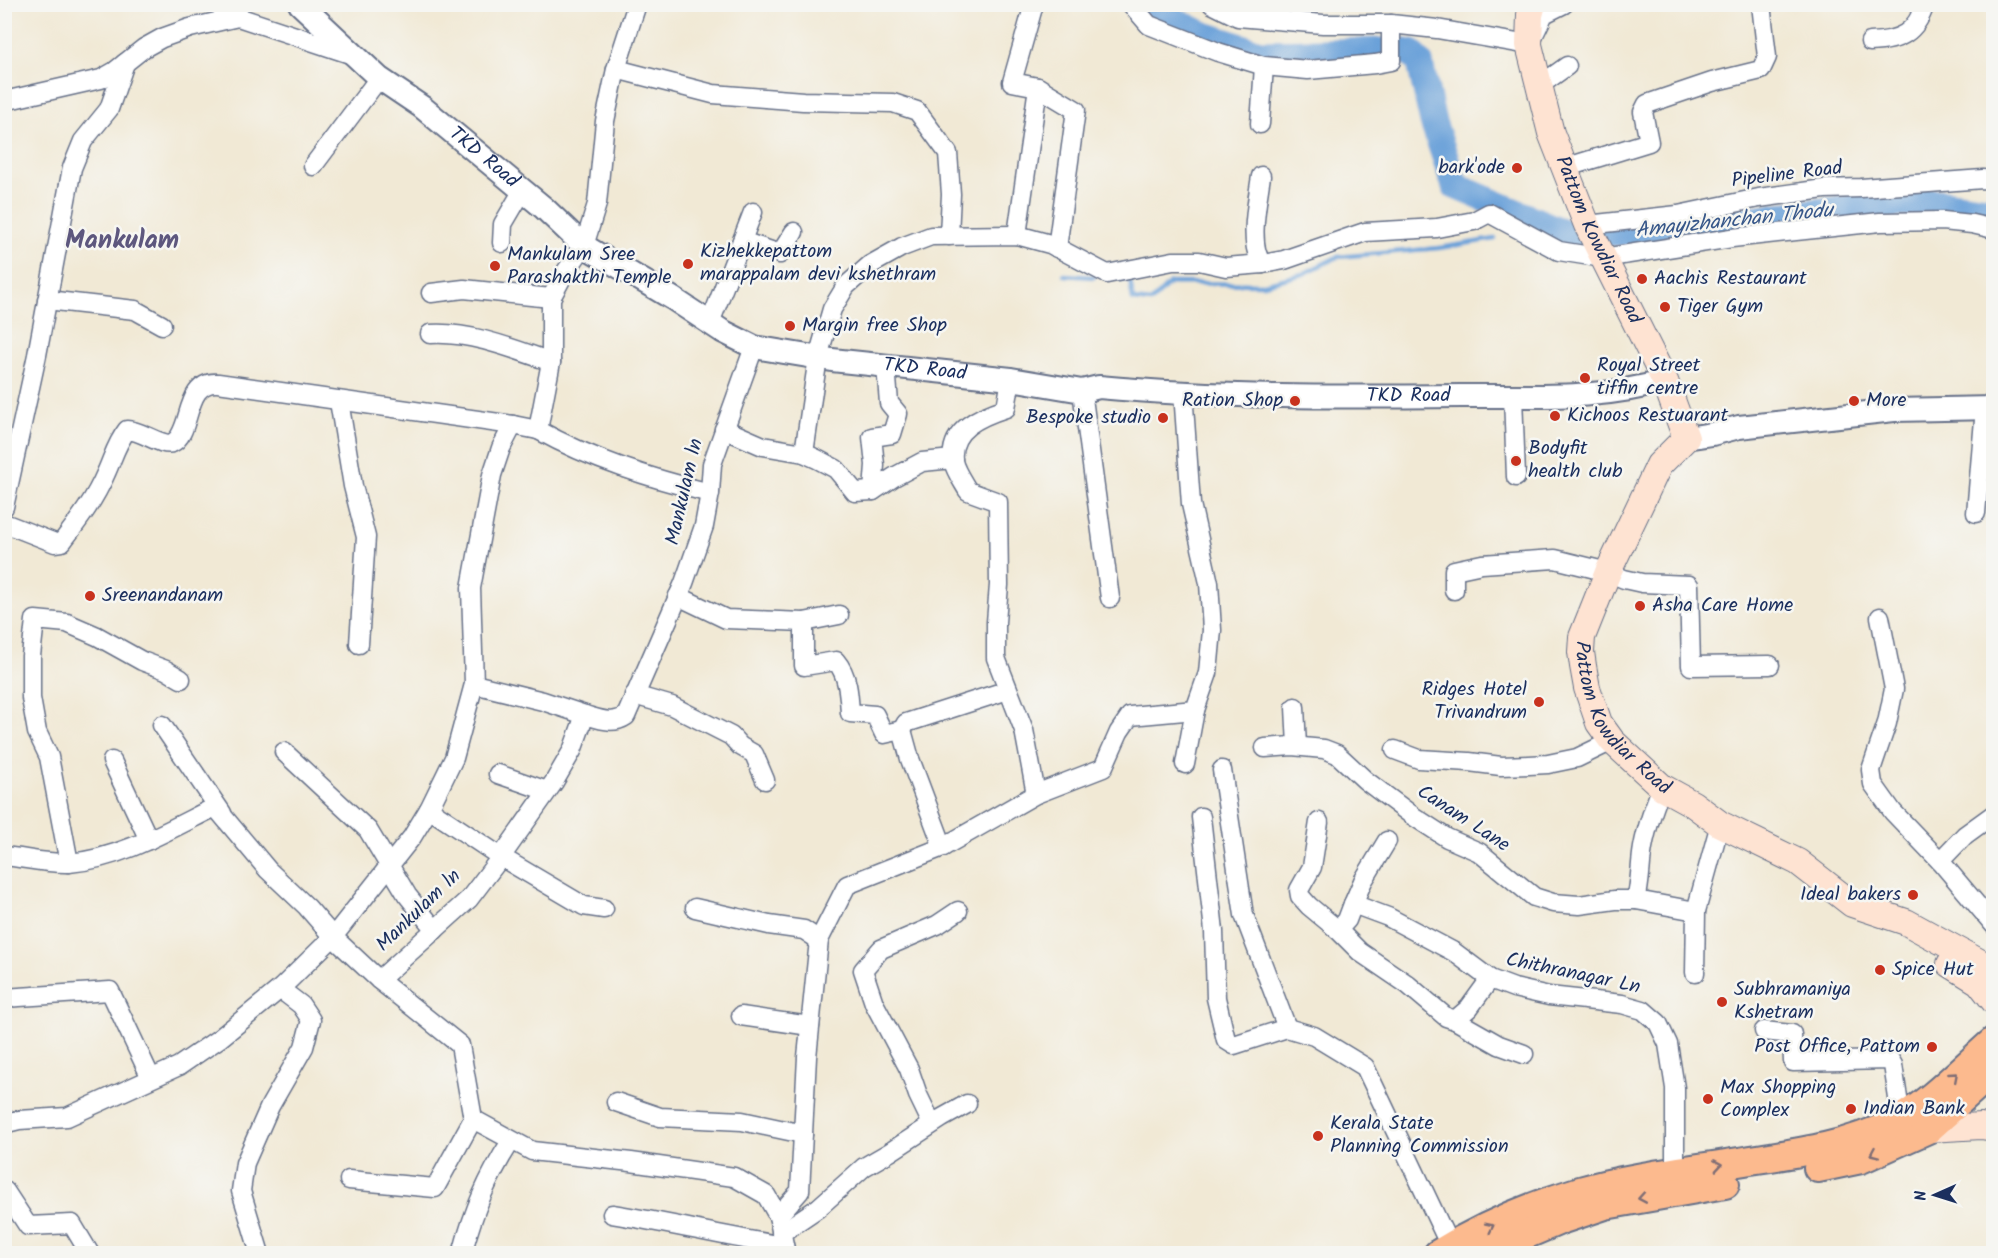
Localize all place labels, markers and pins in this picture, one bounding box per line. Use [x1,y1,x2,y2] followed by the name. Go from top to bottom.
[1438,152,1505,184] place label: bark'ode
[1510,161,1524,175] marker: bark'ode
[700,236,936,291] place label: Kizhekkepattom marappalam devi kshethram
[507,239,672,294] place label: Mankulam Sree Parashakthi Temple
[681,257,695,271] marker: Kizhekkepattom marappalam devi kshethram
[488,259,502,273] marker: Mankulam Sree Parashakthi Temple
[1654,263,1807,295] place label: Aachis Restaurant
[1635,272,1649,286] marker: Aachis Restaurant
[1677,291,1763,323] place label: Tiger Gym
[1658,300,1672,314] marker: Tiger Gym
[802,310,947,342] place label: Margin free Shop
[783,319,797,333] marker: Margin free Shop
[1597,350,1700,405] place label: Royal Street tiffin centre
[1578,371,1592,385] marker: Royal Street tiffin centre
[1182,385,1283,417] place label: Ration Shop
[1866,385,1906,417] place label: More
[1288,394,1302,408] marker: Ration Shop
[1847,394,1861,408] marker: More
[1567,400,1728,432] place label: Kichoos Restuarant
[1026,402,1151,434] place label: Bespoke studio
[1548,409,1562,423] marker: Kichoos Restuarant
[1156,411,1170,425] marker: Bespoke studio
[1528,433,1623,488] place label: Bodyfit health club
[1509,454,1523,468] marker: Bodyfit health club
[102,580,223,612] place label: Sreenandanam
[83,589,97,603] marker: Sreenandanam
[1652,590,1793,622] place label: Asha Care Home
[1633,599,1647,613] marker: Asha Care Home
[1421,674,1527,729] place label: Ridges Hotel Trivandrum
[1532,695,1546,709] marker: Ridges Hotel Trivandrum
[1800,879,1901,911] place label: Ideal bakers
[1906,888,1920,902] marker: Ideal bakers
[1892,954,1974,986] place label: Spice Hut
[1873,963,1887,977] marker: Spice Hut
[1734,974,1851,1029] place label: Subhramaniya Kshetram
[1715,995,1729,1009] marker: Subhramaniya Kshetram
[1754,1031,1920,1063] place label: Post Office, Pattom
[1925,1040,1939,1054] marker: Post Office, Pattom
[1720,1072,1836,1127] place label: Max Shopping Complex
[1701,1092,1715,1106] marker: Max Shopping Complex
[1863,1093,1965,1125] place label: Indian Bank
[1844,1102,1858,1116] marker: Indian Bank
[1330,1108,1509,1163] place label: Kerala State Planning Commission
[1311,1129,1325,1143] marker: Kerala State Planning Commission

